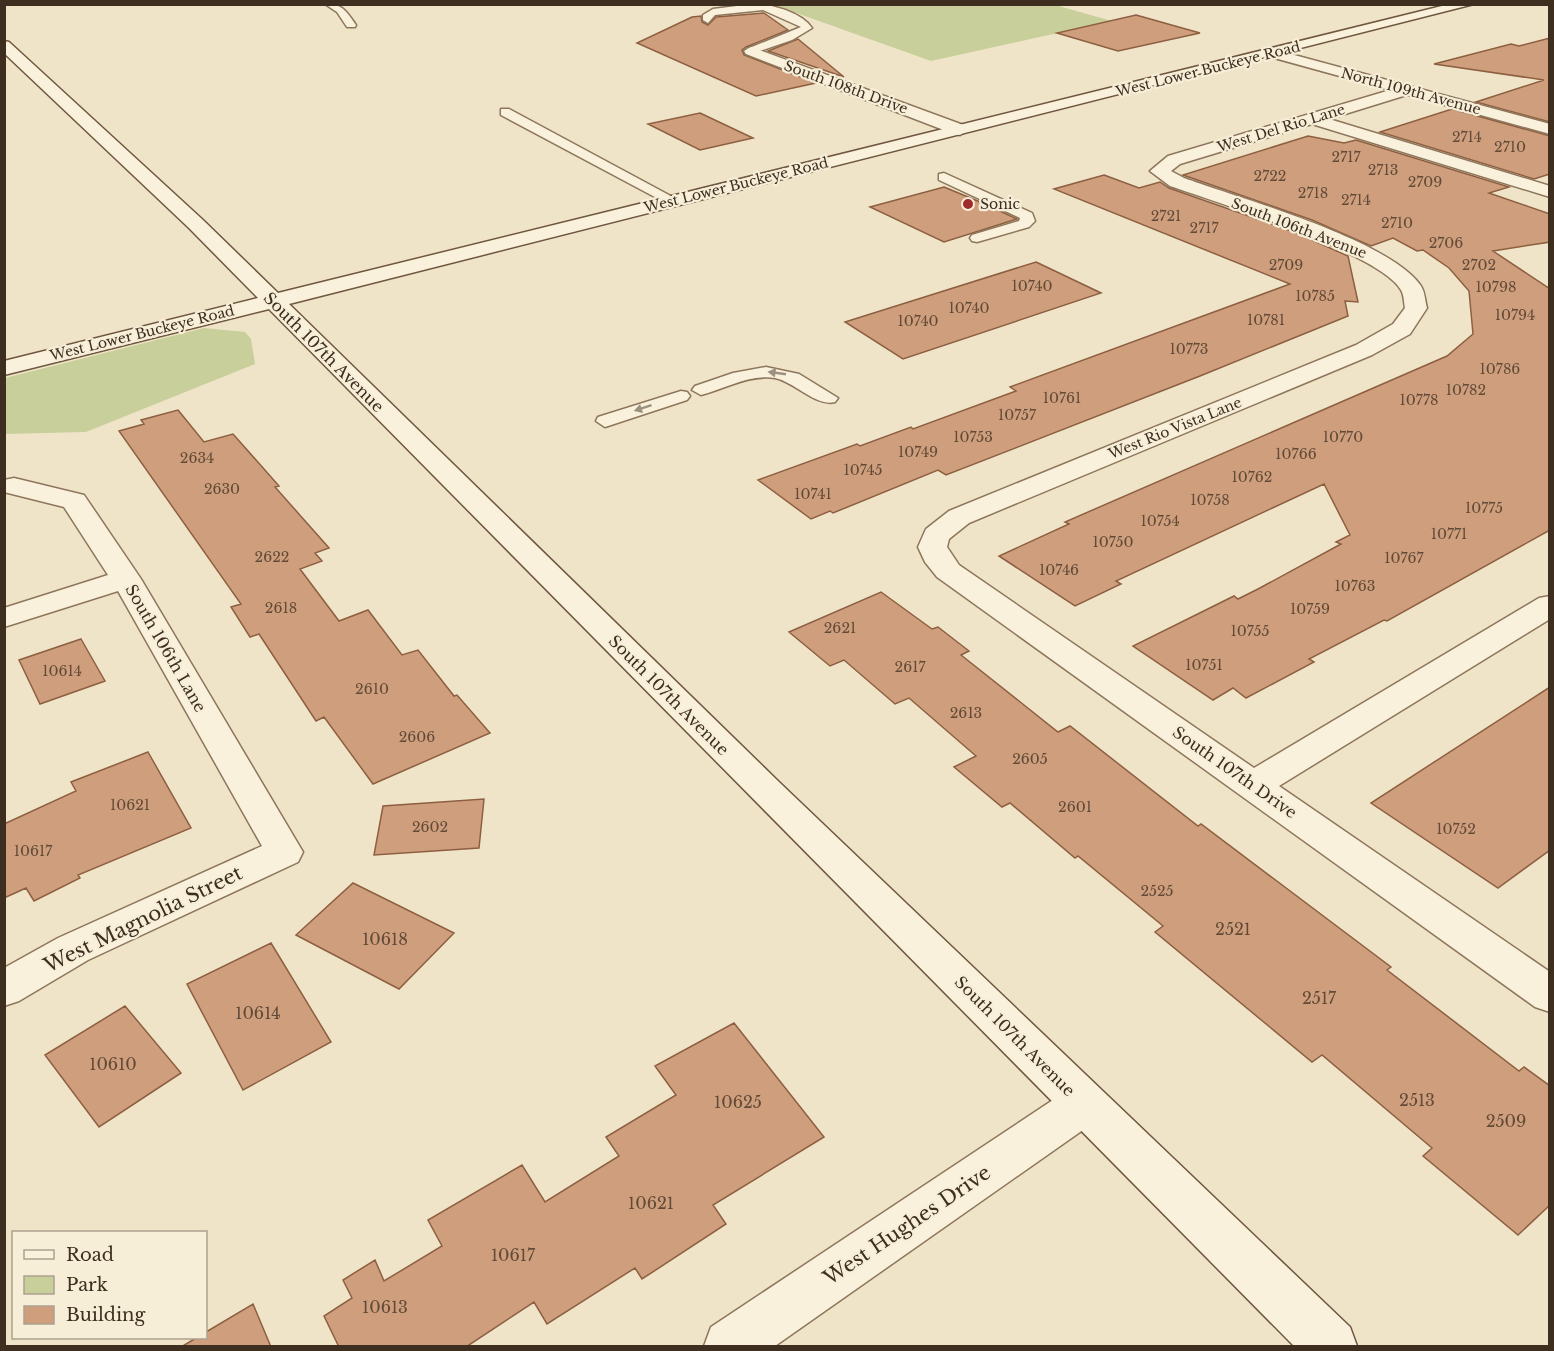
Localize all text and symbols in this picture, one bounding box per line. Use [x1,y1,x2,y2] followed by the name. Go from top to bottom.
[1113,37,1303,101] street label: West Lower Buckeye Road
[782,56,910,118] street label: South 108th Drive
[1339,64,1483,118] street label: North 109th Avenue
[1214,100,1347,156] street label: West Del Rio Lane
[1452,128,1482,146] house number: 2714
[1494,138,1526,156] house number: 2710
[1332,148,1361,166] house number: 2717
[641,153,831,217] street label: West Lower Buckeye Road
[1368,161,1398,179] house number: 2713
[1254,167,1286,185] house number: 2722
[1408,173,1442,191] house number: 2709
[1298,184,1328,202] house number: 2718
[1341,191,1371,209] house number: 2714
[1229,194,1369,262] street label: South 106th Avenue
[980,195,1021,213] place label: Sonic
[961,197,975,211] marker: Sonic
[1151,207,1181,225] house number: 2721
[1381,214,1413,232] house number: 2710
[1190,219,1219,237] house number: 2717
[1429,234,1463,252] house number: 2706
[1269,256,1303,274] house number: 2709
[1462,256,1496,274] house number: 2702
[1011,277,1053,295] house number: 10740
[1476,278,1516,296] house number: 10798
[1295,287,1335,305] house number: 10785
[260,288,388,416] street label: South 107th Avenue
[948,299,990,317] house number: 10740
[47,301,237,365] street label: West Lower Buckeye Road
[1495,306,1535,324] house number: 10794
[1247,311,1285,329] house number: 10781
[897,312,939,330] house number: 10740
[1170,340,1208,358] house number: 10773
[1480,360,1520,378] house number: 10786
[767,368,786,377] one-way arrow
[1446,381,1486,399] house number: 10782
[1043,389,1081,407] house number: 10761
[1400,391,1438,409] house number: 10778
[1105,393,1244,463] street label: West Rio Vista Lane
[634,404,652,414] one-way arrow
[998,406,1037,424] house number: 10757
[953,428,993,446] house number: 10753
[1323,428,1363,446] house number: 10770
[898,443,938,461] house number: 10749
[1275,445,1317,463] house number: 10766
[180,449,214,467] house number: 2634
[843,461,883,479] house number: 10745
[1232,468,1272,486] house number: 10762
[204,480,240,498] house number: 2630
[794,485,832,503] house number: 10741
[1190,491,1230,509] house number: 10758
[1465,499,1503,517] house number: 10775
[1140,512,1180,530] house number: 10754
[1431,525,1467,543] house number: 10771
[1092,533,1134,551] house number: 10750
[255,548,289,566] house number: 2622
[1384,549,1425,567] house number: 10767
[1039,561,1079,579] house number: 10746
[1335,577,1375,595] house number: 10763
[121,580,211,716] street label: South 106th Lane
[265,599,297,617] house number: 2618
[1290,600,1330,618] house number: 10759
[824,619,856,637] house number: 2621
[1231,622,1270,640] house number: 10755
[605,631,733,759] street label: South 107th Avenue
[1185,656,1223,674] house number: 10751
[895,658,926,676] house number: 2617
[42,662,82,680] house number: 10614
[355,680,389,698] house number: 2610
[950,704,982,722] house number: 2613
[1169,722,1301,822] street label: South 107th Drive
[399,728,435,746] house number: 2606
[1012,750,1048,768] house number: 2605
[110,796,150,814] house number: 10621
[1058,798,1092,816] house number: 2601
[412,818,448,836] house number: 2602
[1436,820,1476,838] house number: 10752
[14,842,53,860] house number: 10617
[39,860,246,978] street label: West Magnolia Street
[1140,882,1174,900] house number: 2525
[1215,919,1251,939] house number: 2521
[362,929,408,949] house number: 10618
[951,972,1079,1100] street label: South 107th Avenue
[1302,988,1337,1008] house number: 2517
[235,1003,281,1023] house number: 10614
[89,1054,137,1074] house number: 10610
[1399,1090,1435,1110] house number: 2513
[714,1092,762,1112] house number: 10625
[1486,1111,1526,1131] house number: 2509
[818,1160,995,1290] street label: West Hughes Drive
[628,1193,674,1213] house number: 10621
[12,1231,207,1339] legend
[66,1244,114,1266] text: Road
[491,1245,536,1265] house number: 10617
[66,1274,108,1296] text: Park
[362,1297,408,1317] house number: 10613
[66,1304,145,1326] text: Building

